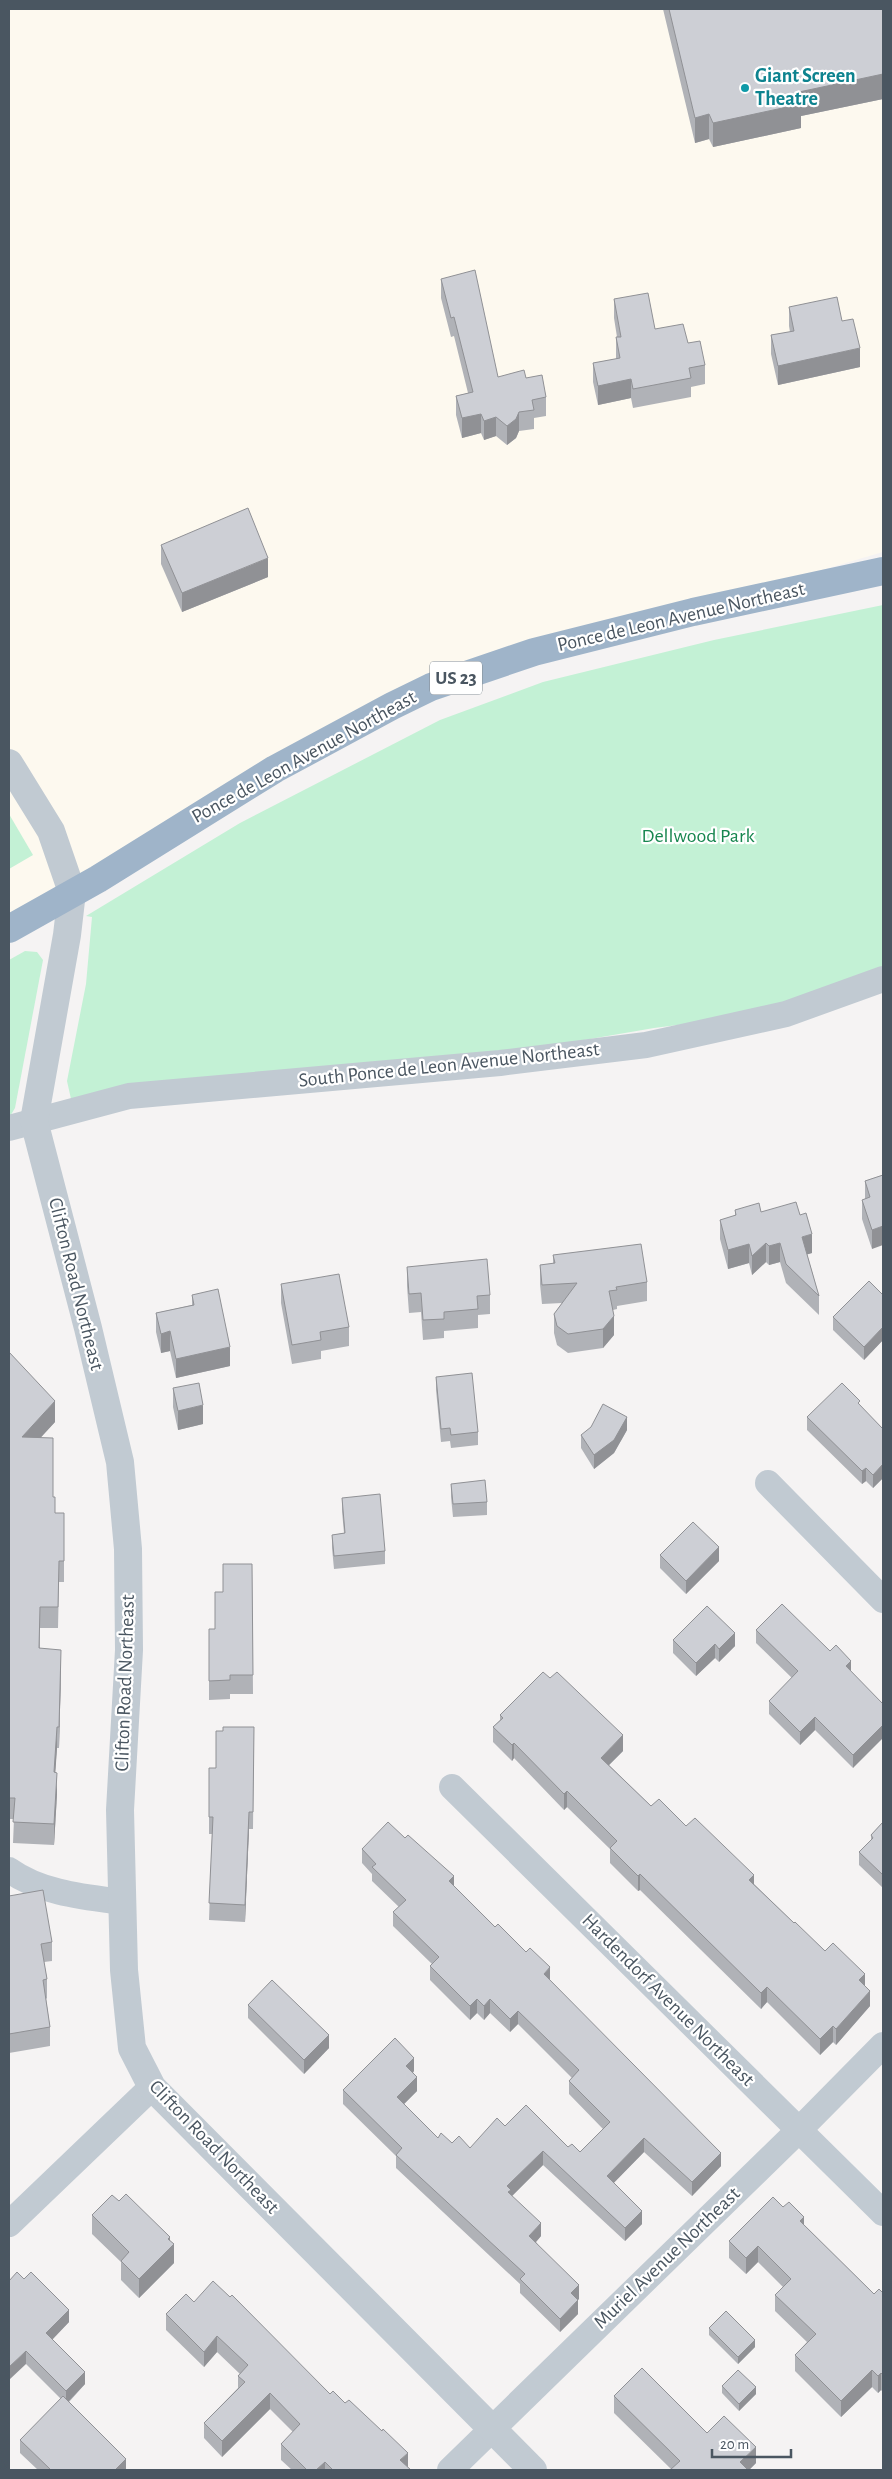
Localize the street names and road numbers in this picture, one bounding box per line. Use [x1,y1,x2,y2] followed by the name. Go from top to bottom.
[555,579,807,655] street label: Ponce de Leon Avenue Northeast
[430,661,482,694] road number: US 23
[188,687,420,827] street label: Ponce de Leon Avenue Northeast
[298,1039,601,1091] street label: South Ponce de Leon Avenue Northeast
[45,1196,107,1373] street label: Clifton Road Northeast
[112,1593,138,1772] street label: Clifton Road Northeast
[578,1910,758,2090] street label: Hardendorf Avenue Northeast
[145,2076,283,2218] street label: Clifton Road Northeast
[590,2183,744,2333] street label: Muriel Avenue Northeast

